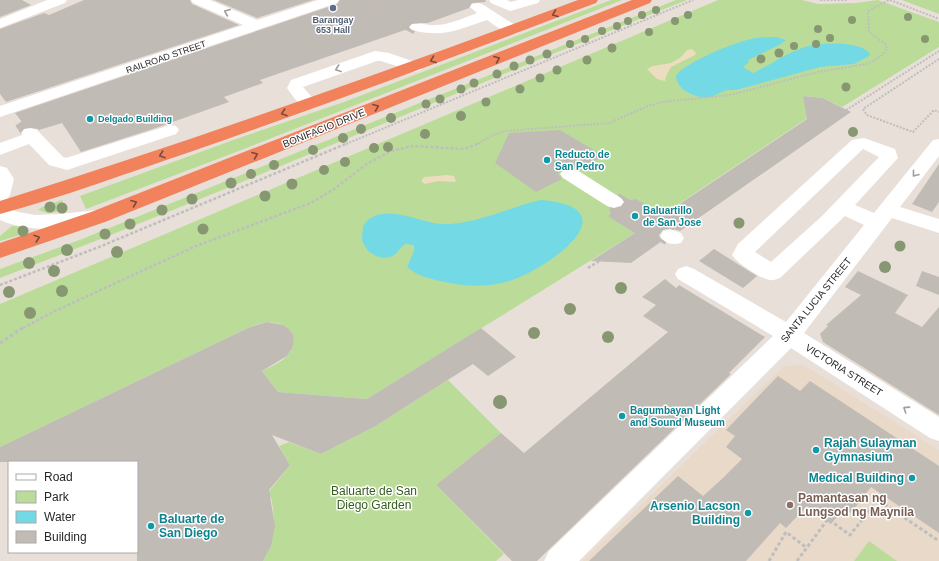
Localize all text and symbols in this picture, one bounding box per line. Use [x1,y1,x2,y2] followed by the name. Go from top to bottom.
[328,3,338,13] marker: Barangay 653 Hall
[224,9,231,17] one-way arrow
[551,9,558,17] one-way arrow
[312,15,354,35] place label: Barangay 653 Hall
[125,38,208,75] street label: RAILROAD STREET
[430,55,437,63] one-way arrow
[492,56,500,64] one-way arrow
[335,64,342,72] one-way arrow
[371,104,379,112] one-way arrow
[281,106,367,150] street label: BONIFACIO DRIVE
[281,108,288,116] one-way arrow
[85,114,95,124] marker: Delgado Building
[98,114,172,124] place label: Delgado Building
[555,149,610,172] place label: Reducto de San Pedro
[158,150,165,159] one-way arrow
[251,152,259,160] one-way arrow
[542,155,552,165] marker: Reducto de San Pedro
[913,170,920,177] one-way arrow
[131,199,138,207] one-way arrow
[643,205,702,228] place label: Baluartillo de San Jose
[630,211,640,221] marker: Baluartillo de San Jose
[33,235,40,243] one-way arrow
[778,255,854,345] street label: SANTA LUCIA STREET
[803,342,885,398] street label: VICTORIA STREET
[630,405,725,428] place label: Bagumbayan Light and Sound Museum
[903,407,910,414] one-way arrow
[617,411,627,421] marker: Bagumbayan Light and Sound Museum
[824,436,917,464] place label: Rajah Sulayman Gymnasium
[811,445,821,455] marker: Rajah Sulayman Gymnasium
[8,461,138,553] legend
[44,470,73,484] text: Road
[809,471,904,485] place label: Medical Building
[907,473,917,483] marker: Medical Building
[331,484,417,512] park label: Baluarte de San Diego Garden
[44,490,70,504] text: Park
[798,491,914,519] place label: Pamantasan ng Lungsod ng Maynila
[650,499,740,527] place label: Arsenio Lacson Building
[785,500,795,510] marker: Pamantasan ng Lungsod ng Maynila
[743,508,753,518] marker: Arsenio Lacson Building
[44,510,76,524] text: Water
[159,512,225,540] place label: Baluarte de San Diego
[146,521,156,531] marker: Baluarte de San Diego
[44,530,87,544] text: Building

